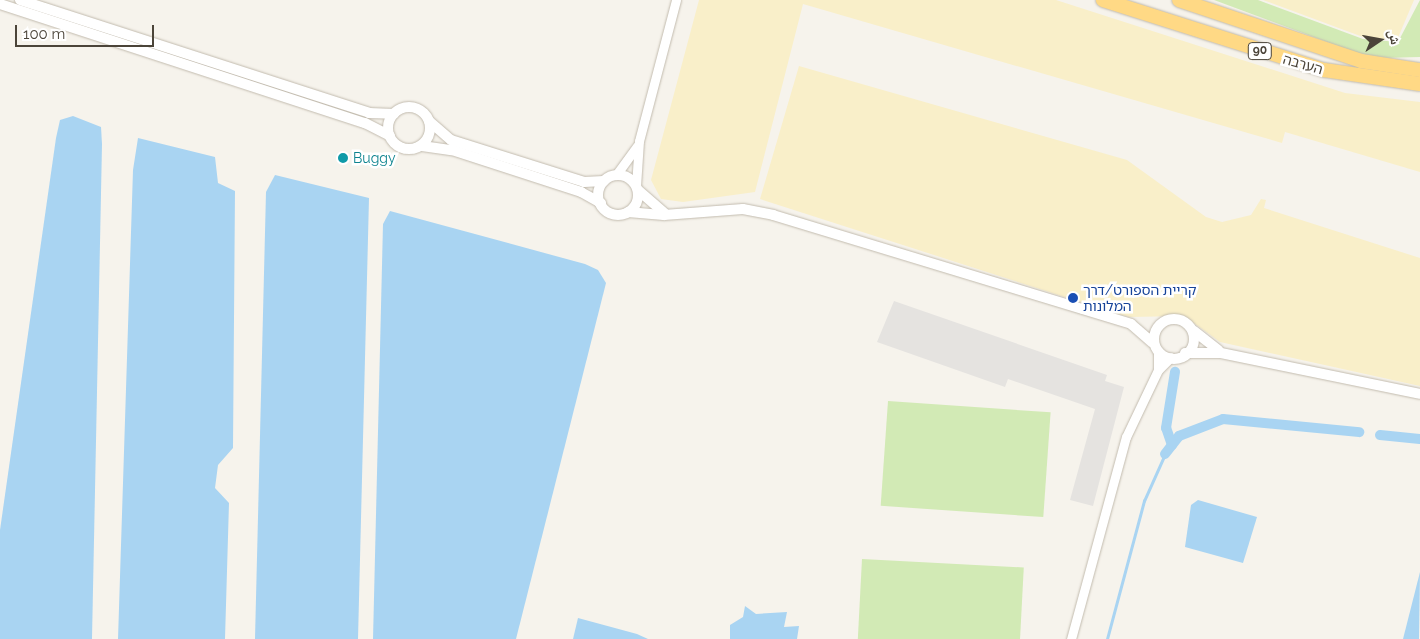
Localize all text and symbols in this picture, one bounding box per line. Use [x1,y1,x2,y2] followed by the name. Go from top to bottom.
[18,15,156,47] scale bar
[1355,15,1405,65] north arrow
[23,25,65,43] text: 100 m
[1385,28,1404,46] text: ش
[1248,41,1272,60] road number: 90
[1281,50,1325,78] street label: הערבה
[353,150,396,166] place label: Buggy
[337,152,349,164] marker: Buggy
[1083,282,1197,314] place label: קריית הספורט/דרך המלונות
[1067,292,1079,304] marker: קריית הספורט/דרך המלונות

